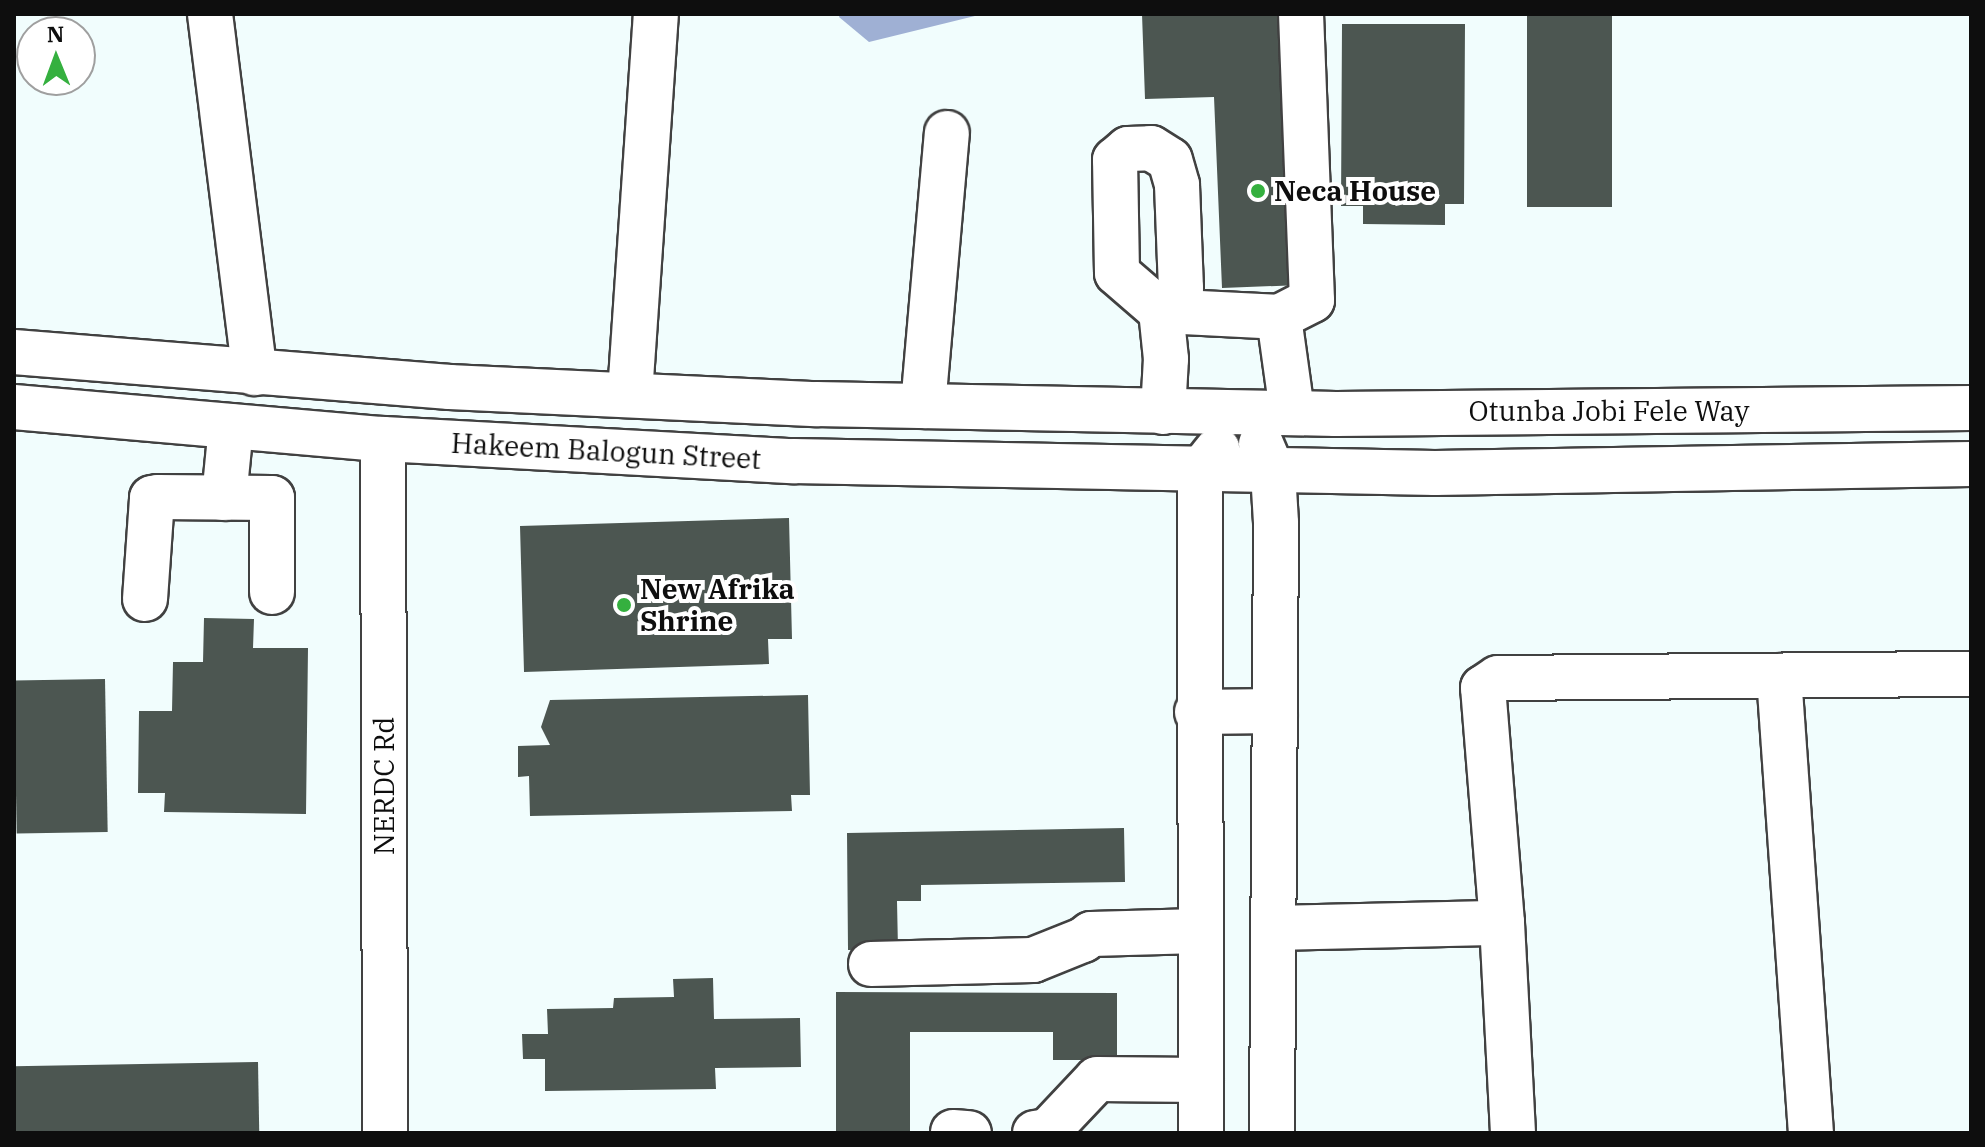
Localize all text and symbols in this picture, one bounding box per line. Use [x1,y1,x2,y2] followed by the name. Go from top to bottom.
[16,16,96,96] north arrow
[47,19,65,48] text: N
[1274,174,1436,208] place label: Neca House
[1249,182,1267,200] marker: Neca House
[1468,394,1750,428] street label: Otunba Jobi Fele Way
[450,426,762,476] street label: Hakeem Balogun Street
[640,572,795,638] place label: New Afrika Shrine
[615,596,633,614] marker: New Afrika Shrine
[367,717,401,855] street label: NERDC Rd

